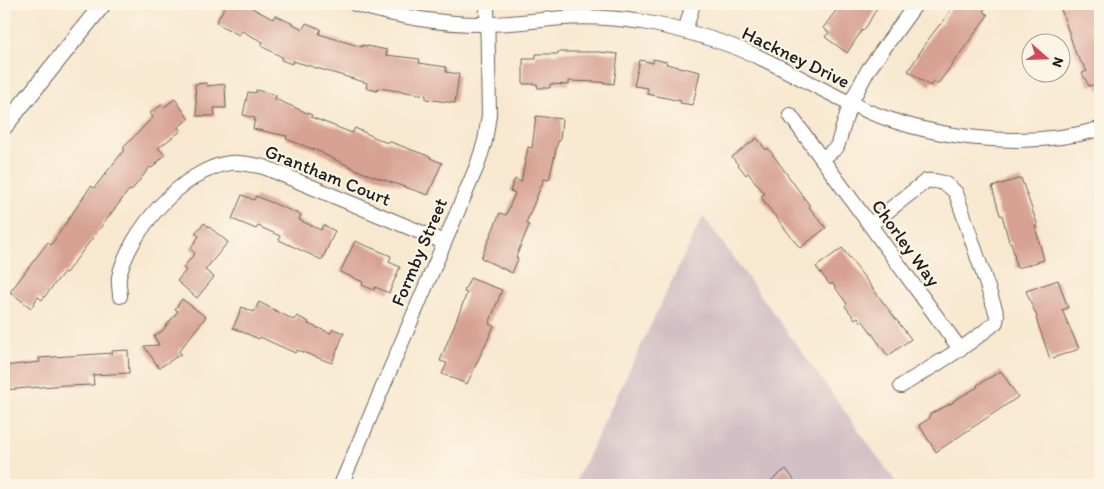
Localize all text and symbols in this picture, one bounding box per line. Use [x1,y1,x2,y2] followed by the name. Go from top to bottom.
[738,21,854,93] street label: Hackney Drive
[1022,32,1072,82] north arrow
[1048,55,1067,70] text: N
[262,139,394,211] street label: Grantham Court
[386,194,452,310] street label: Formby Street
[867,195,945,291] street label: Chorley Way

